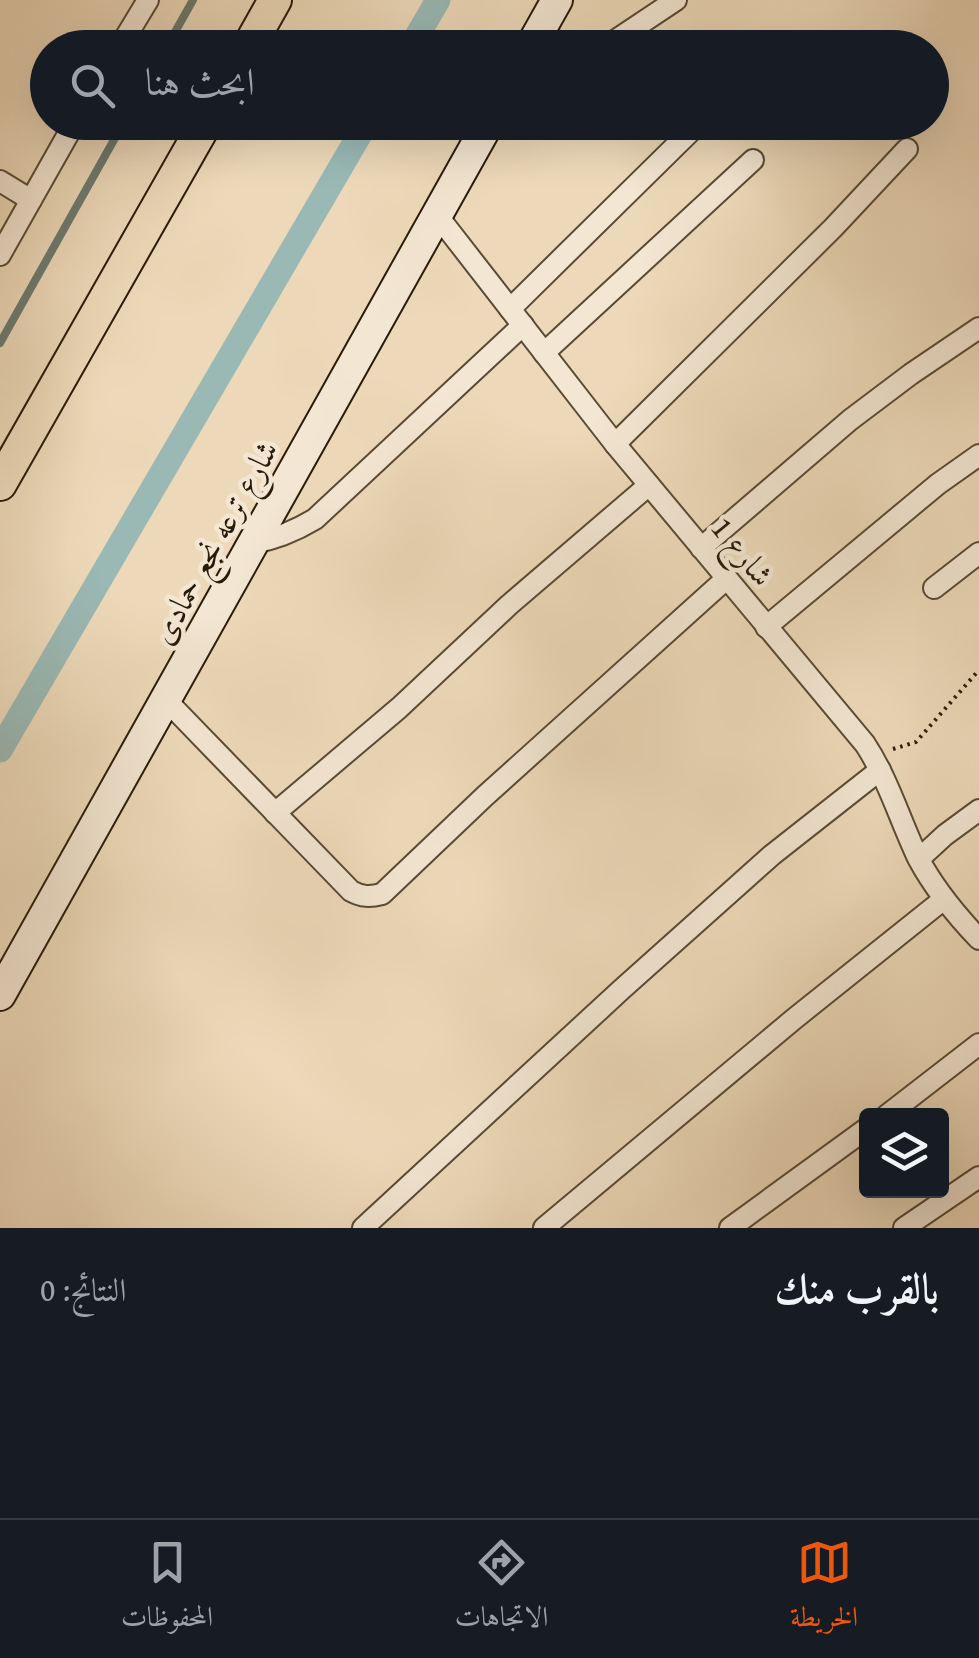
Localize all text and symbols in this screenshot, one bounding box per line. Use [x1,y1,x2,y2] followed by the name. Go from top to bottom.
[30,30,949,140] search box
[145,53,255,109] text: ابحث هنا
[65,58,120,113] icon: search
[139,431,295,655] street label: شارع ترعه نجع حمادى
[697,506,786,599] street label: شارع 1
[859,1108,949,1198] map controls
[859,1108,949,1198] button: layers
[775,1257,939,1318] text: بالقرب منك
[40,1266,126,1313] text: النتائج: 0
[121,1535,213,1644] tab: المحفوظات
[455,1535,548,1644] tab: الاتجاهات
[790,1535,858,1644] tab: الخريطة

